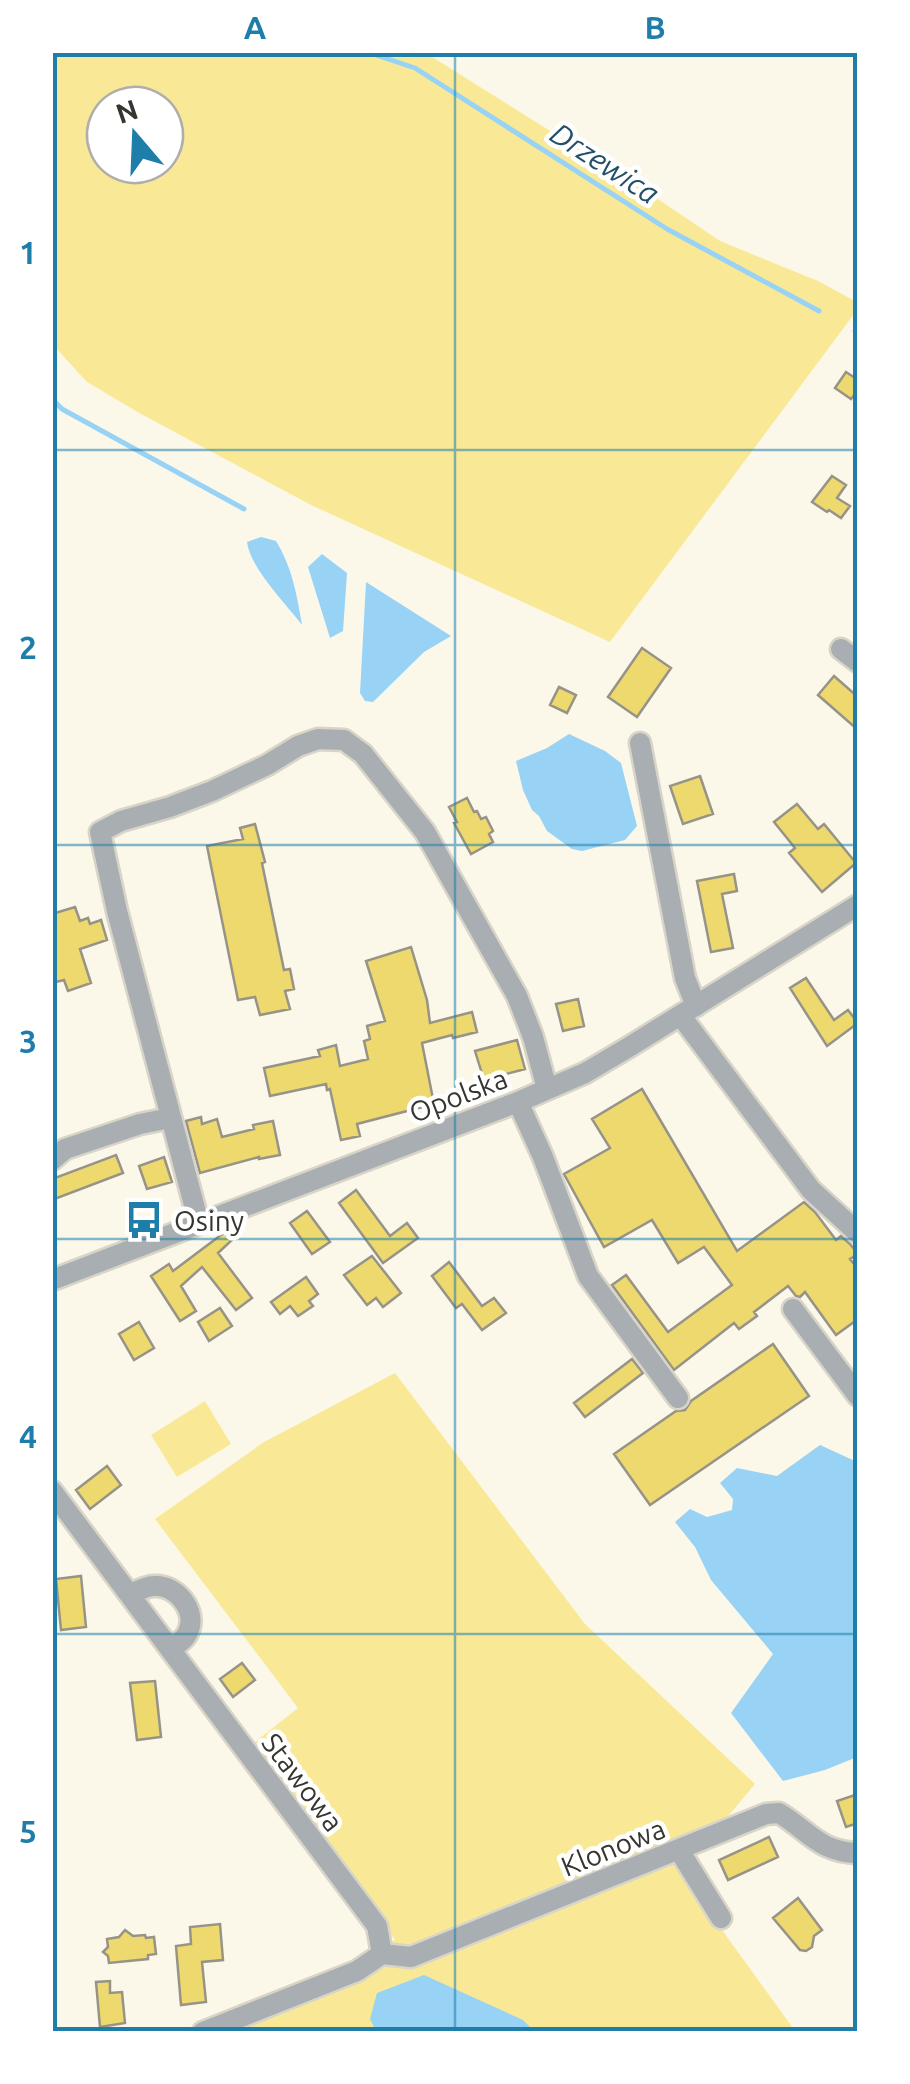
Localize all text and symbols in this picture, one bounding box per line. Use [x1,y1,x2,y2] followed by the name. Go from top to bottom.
[244,9,267,45] text: A
[644,9,666,45] text: B
[85,85,185,185] north arrow
[112,93,142,129] text: N
[545,116,665,210] water label: Drzewica
[19,234,37,270] text: 1
[19,629,37,665] text: 2
[19,1023,37,1059] text: 3
[405,1062,511,1128] street label: Opolska
[123,1199,165,1241] bus stop icon: Osiny
[174,1205,244,1236] place label: Osiny
[19,1418,37,1454] text: 4
[256,1727,350,1837] street label: Stawowa
[557,1812,669,1882] street label: Klonowa
[19,1813,37,1849] text: 5

